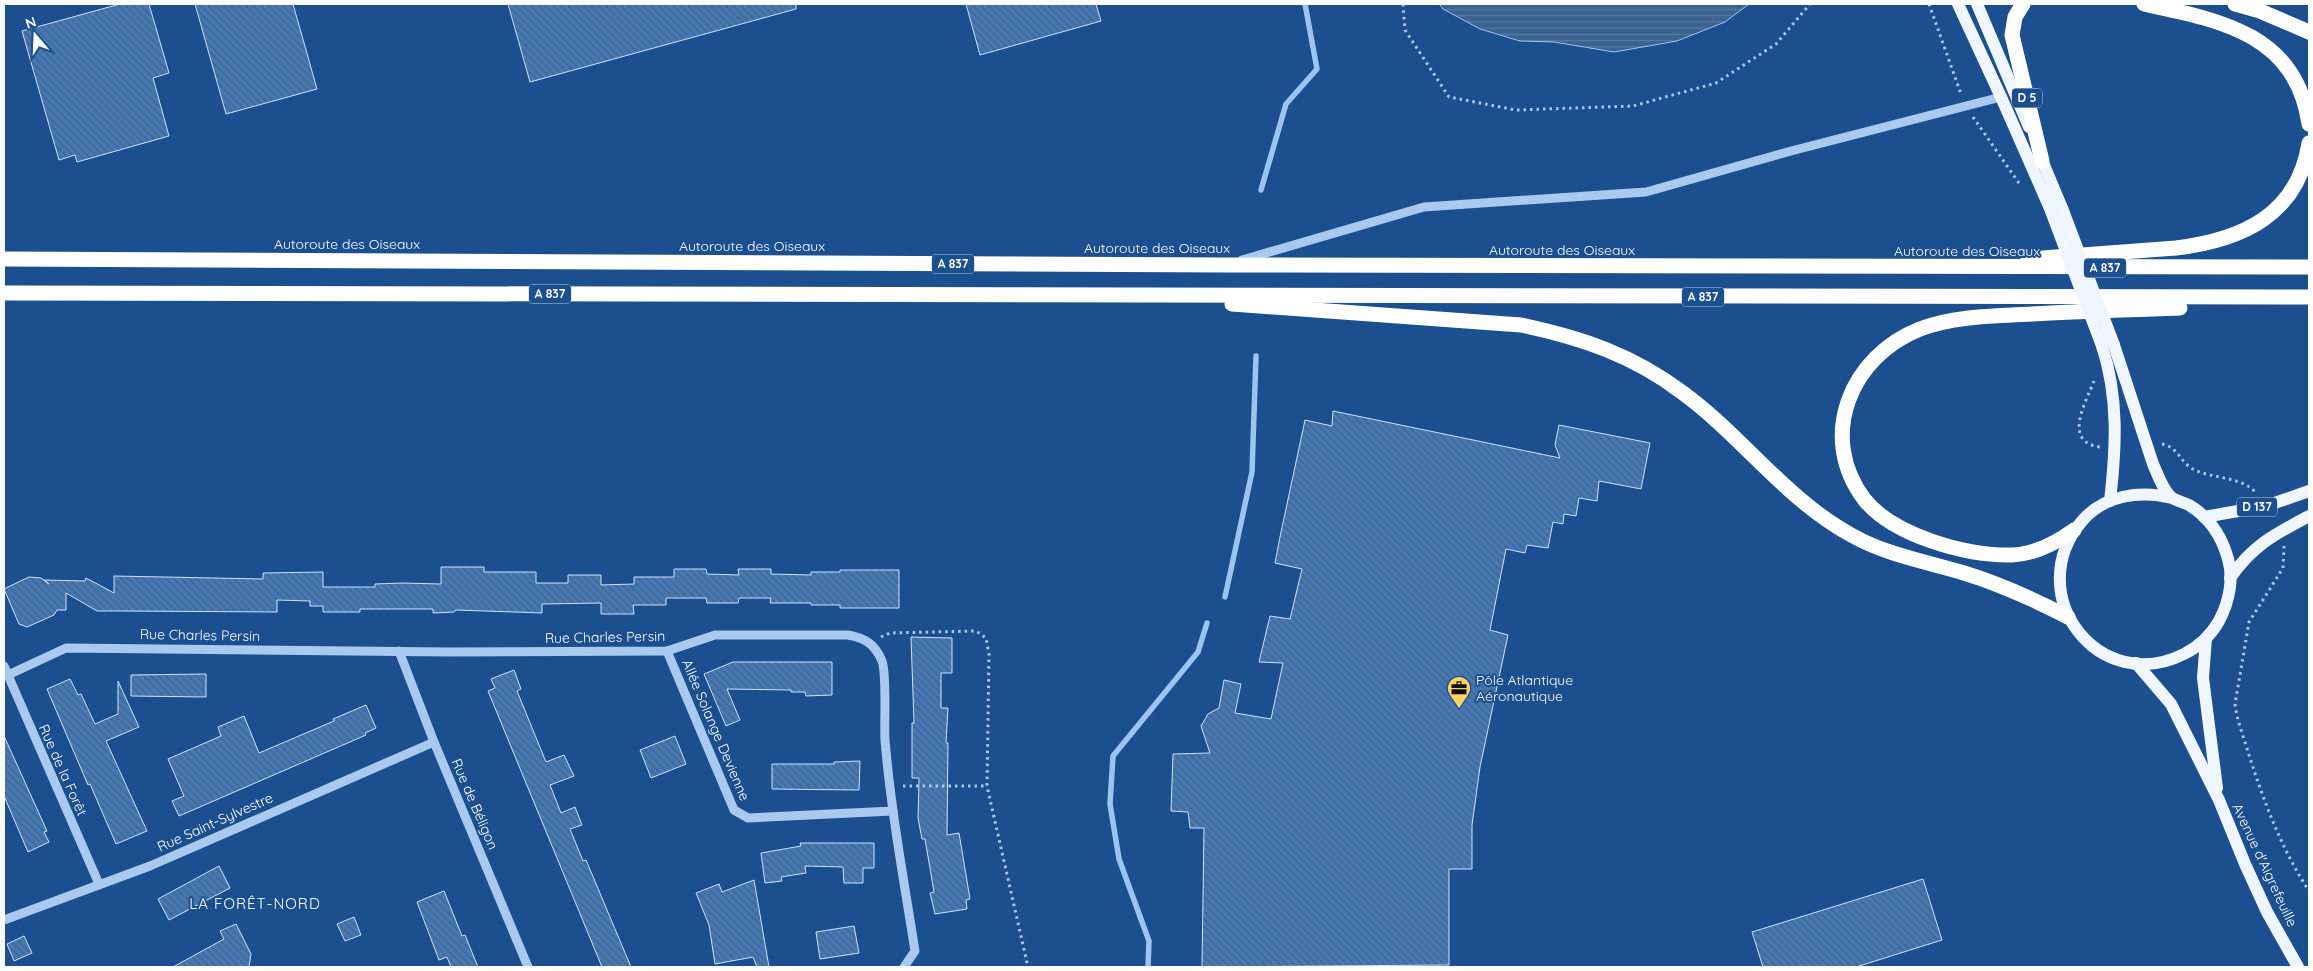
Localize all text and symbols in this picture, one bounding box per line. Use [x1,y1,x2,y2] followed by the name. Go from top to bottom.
[10,10,60,60] north arrow
[23,13,39,33] text: N
[2012,89,2042,108] road number: D 5
[274,235,420,253] street label: Autoroute des Oiseaux
[679,237,825,255] street label: Autoroute des Oiseaux
[1084,239,1230,257] street label: Autoroute des Oiseaux
[1489,241,1635,259] street label: Autoroute des Oiseaux
[1894,242,2040,260] street label: Autoroute des Oiseaux
[932,254,974,274] road number: A 837
[2084,258,2126,278] road number: A 837
[529,284,571,304] road number: A 837
[1682,288,1724,306] road number: A 837
[2237,498,2277,516] road number: D 137
[140,625,260,645] street label: Rue Charles Persin
[545,627,665,647] street label: Rue Charles Persin
[678,657,754,803] street label: Allée Solange Devienne
[1476,671,1573,705] place label: Pôle Atlantique Aéronautique
[1446,675,1472,709] office icon: Pôle Atlantique Aéronautique
[35,721,91,819] street label: Rue de la Forêt
[448,756,502,852] street label: Rue de Béligon
[154,788,276,856] street label: Rue Saint-Sylvestre
[2228,800,2302,930] street label: Avenue d'Aigrefeuille
[189,894,321,913] district label: LA FORÊT-NORD

